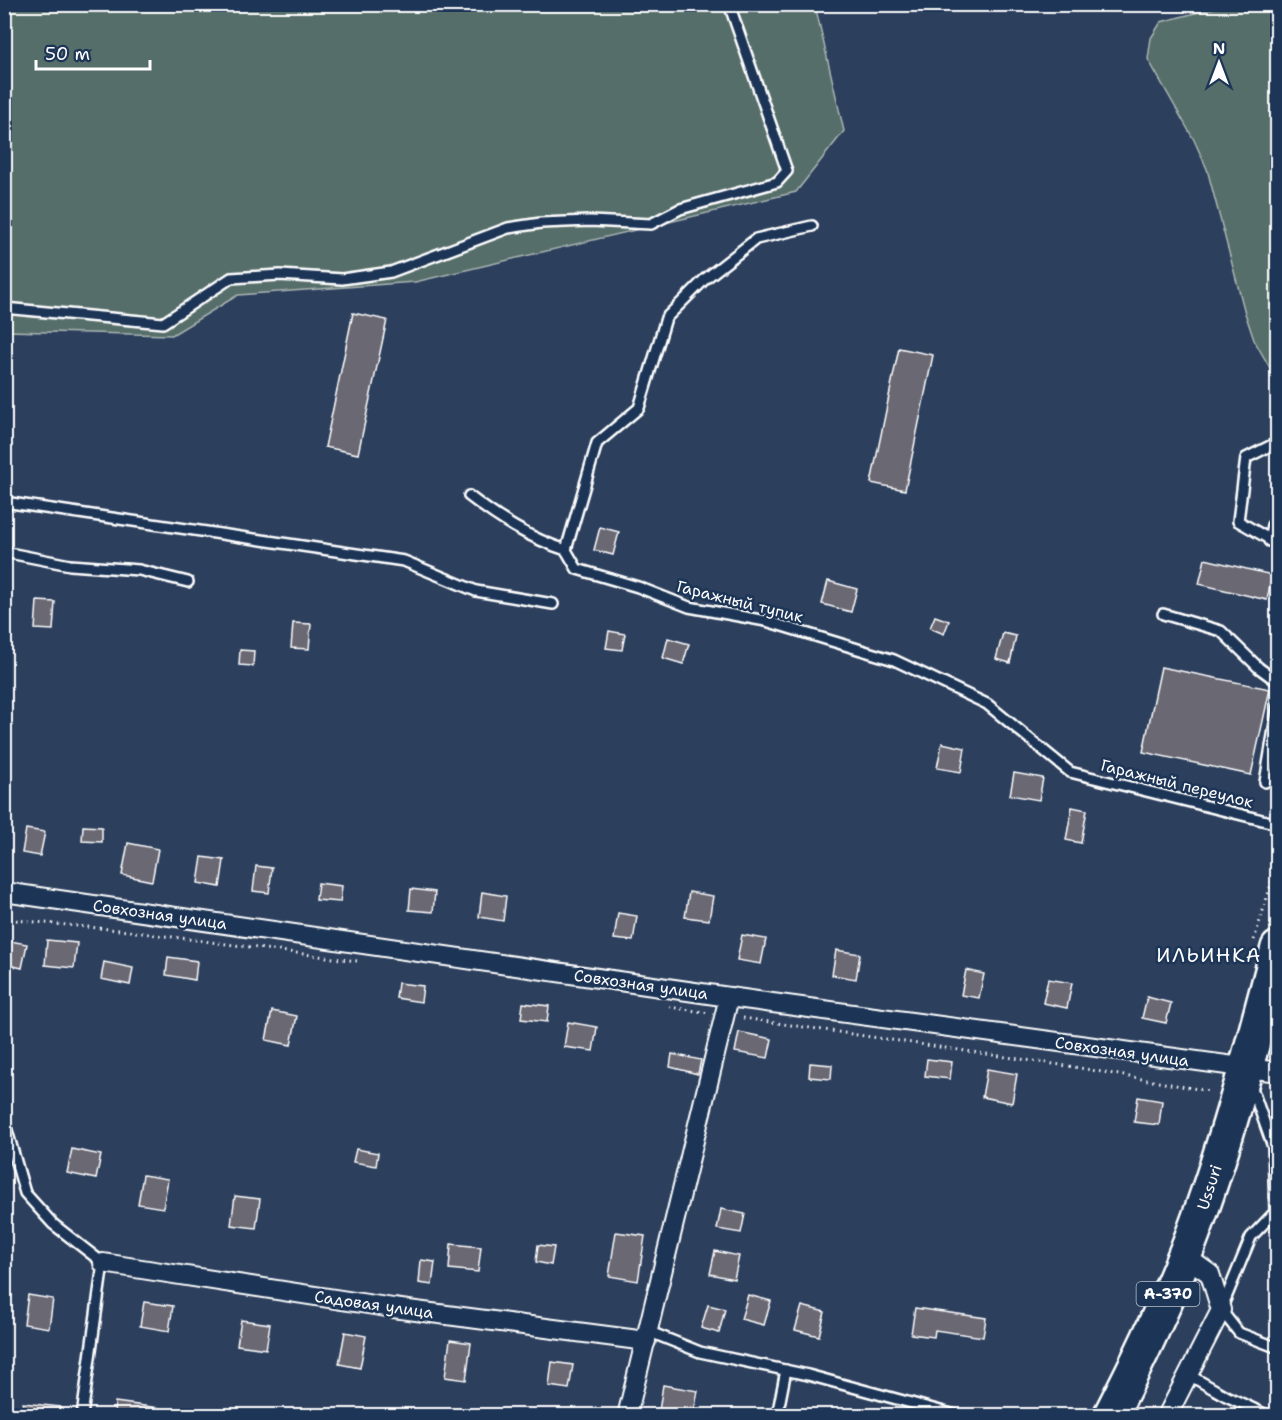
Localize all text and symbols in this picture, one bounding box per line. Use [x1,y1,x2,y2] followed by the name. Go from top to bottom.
[36,33,150,71] scale bar
[1189,33,1249,93] north arrow
[1213,38,1225,59] text: N
[45,42,90,66] text: 50 m
[674,576,806,627] street label: Гаражный тупик
[1098,754,1256,813] street label: Гаражный переулок
[92,895,228,934] street label: Совхозная улица
[1156,942,1262,968] district label: ИЛЬИНКА
[573,965,709,1004] street label: Совхозная улица
[1054,1032,1190,1071] street label: Совхозная улица
[1192,1162,1227,1212] street label: Ussuri
[1136,1282,1200,1306] road number: А-370
[313,1286,435,1323] street label: Садовая улица

